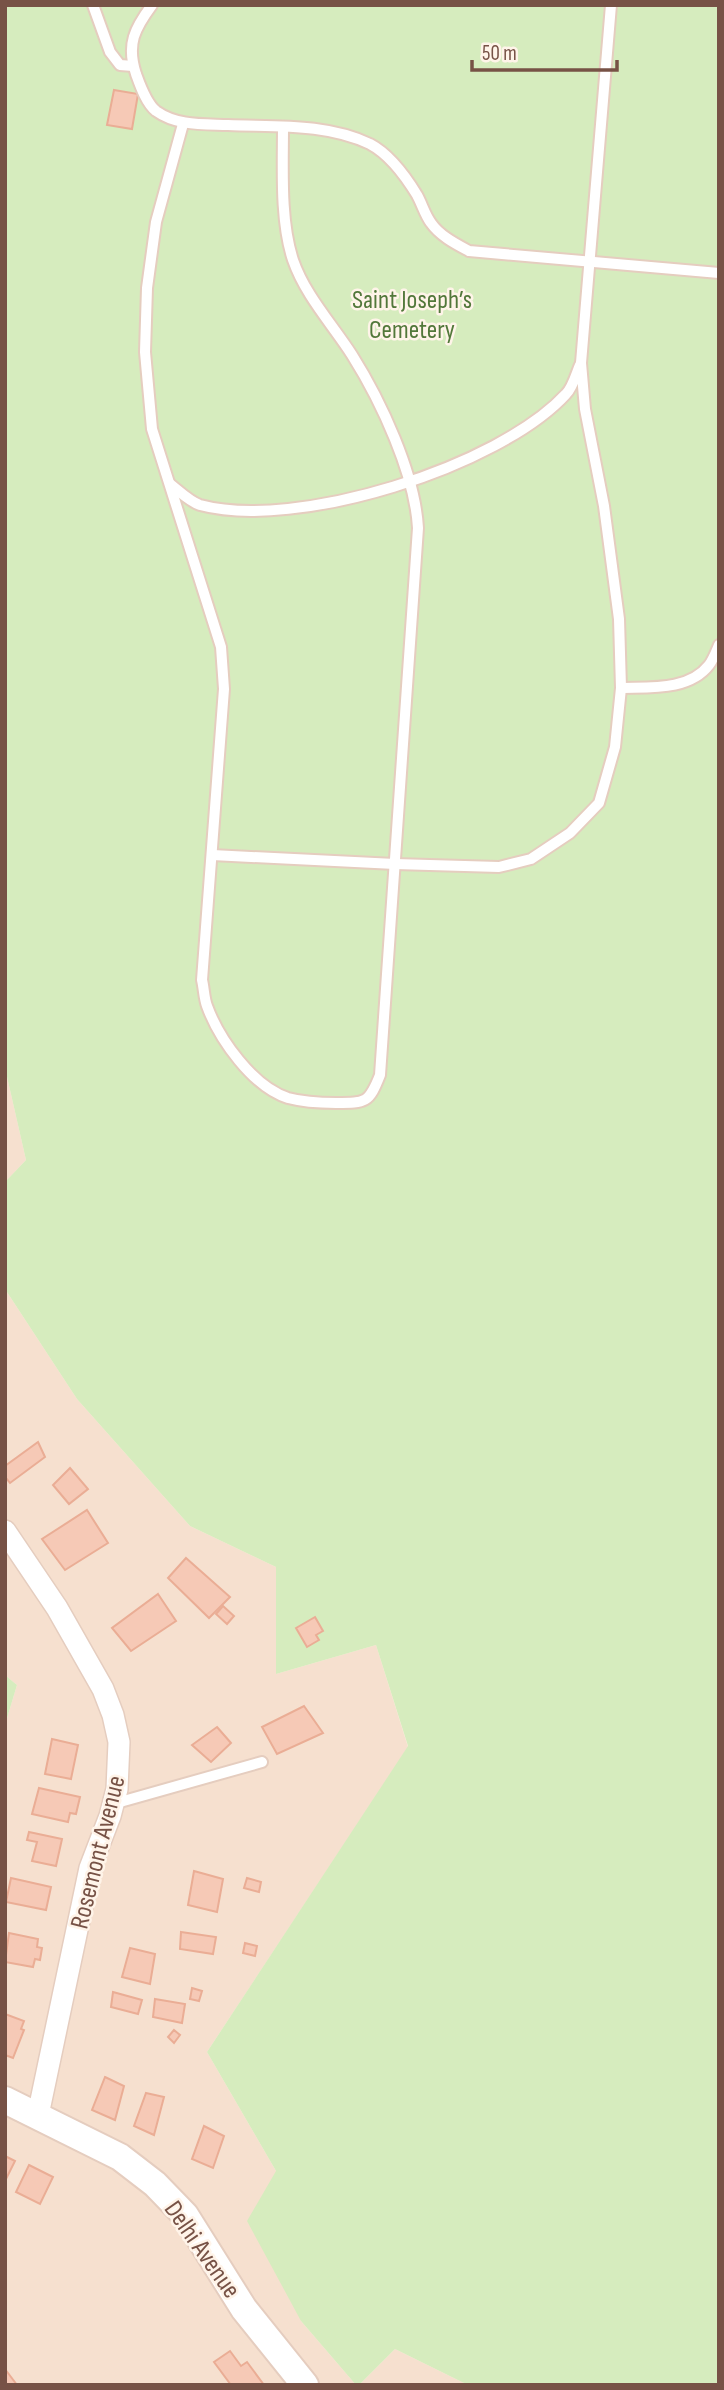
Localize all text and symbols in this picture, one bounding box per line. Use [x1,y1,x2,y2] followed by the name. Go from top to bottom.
[472,28,617,72] scale bar
[482,41,517,66] text: 50 m
[352,285,472,346] park label: Saint Joseph’s Cemetery
[64,1773,132,1932] street label: Rosemont Avenue
[157,2195,247,2305] street label: Delhi Avenue

